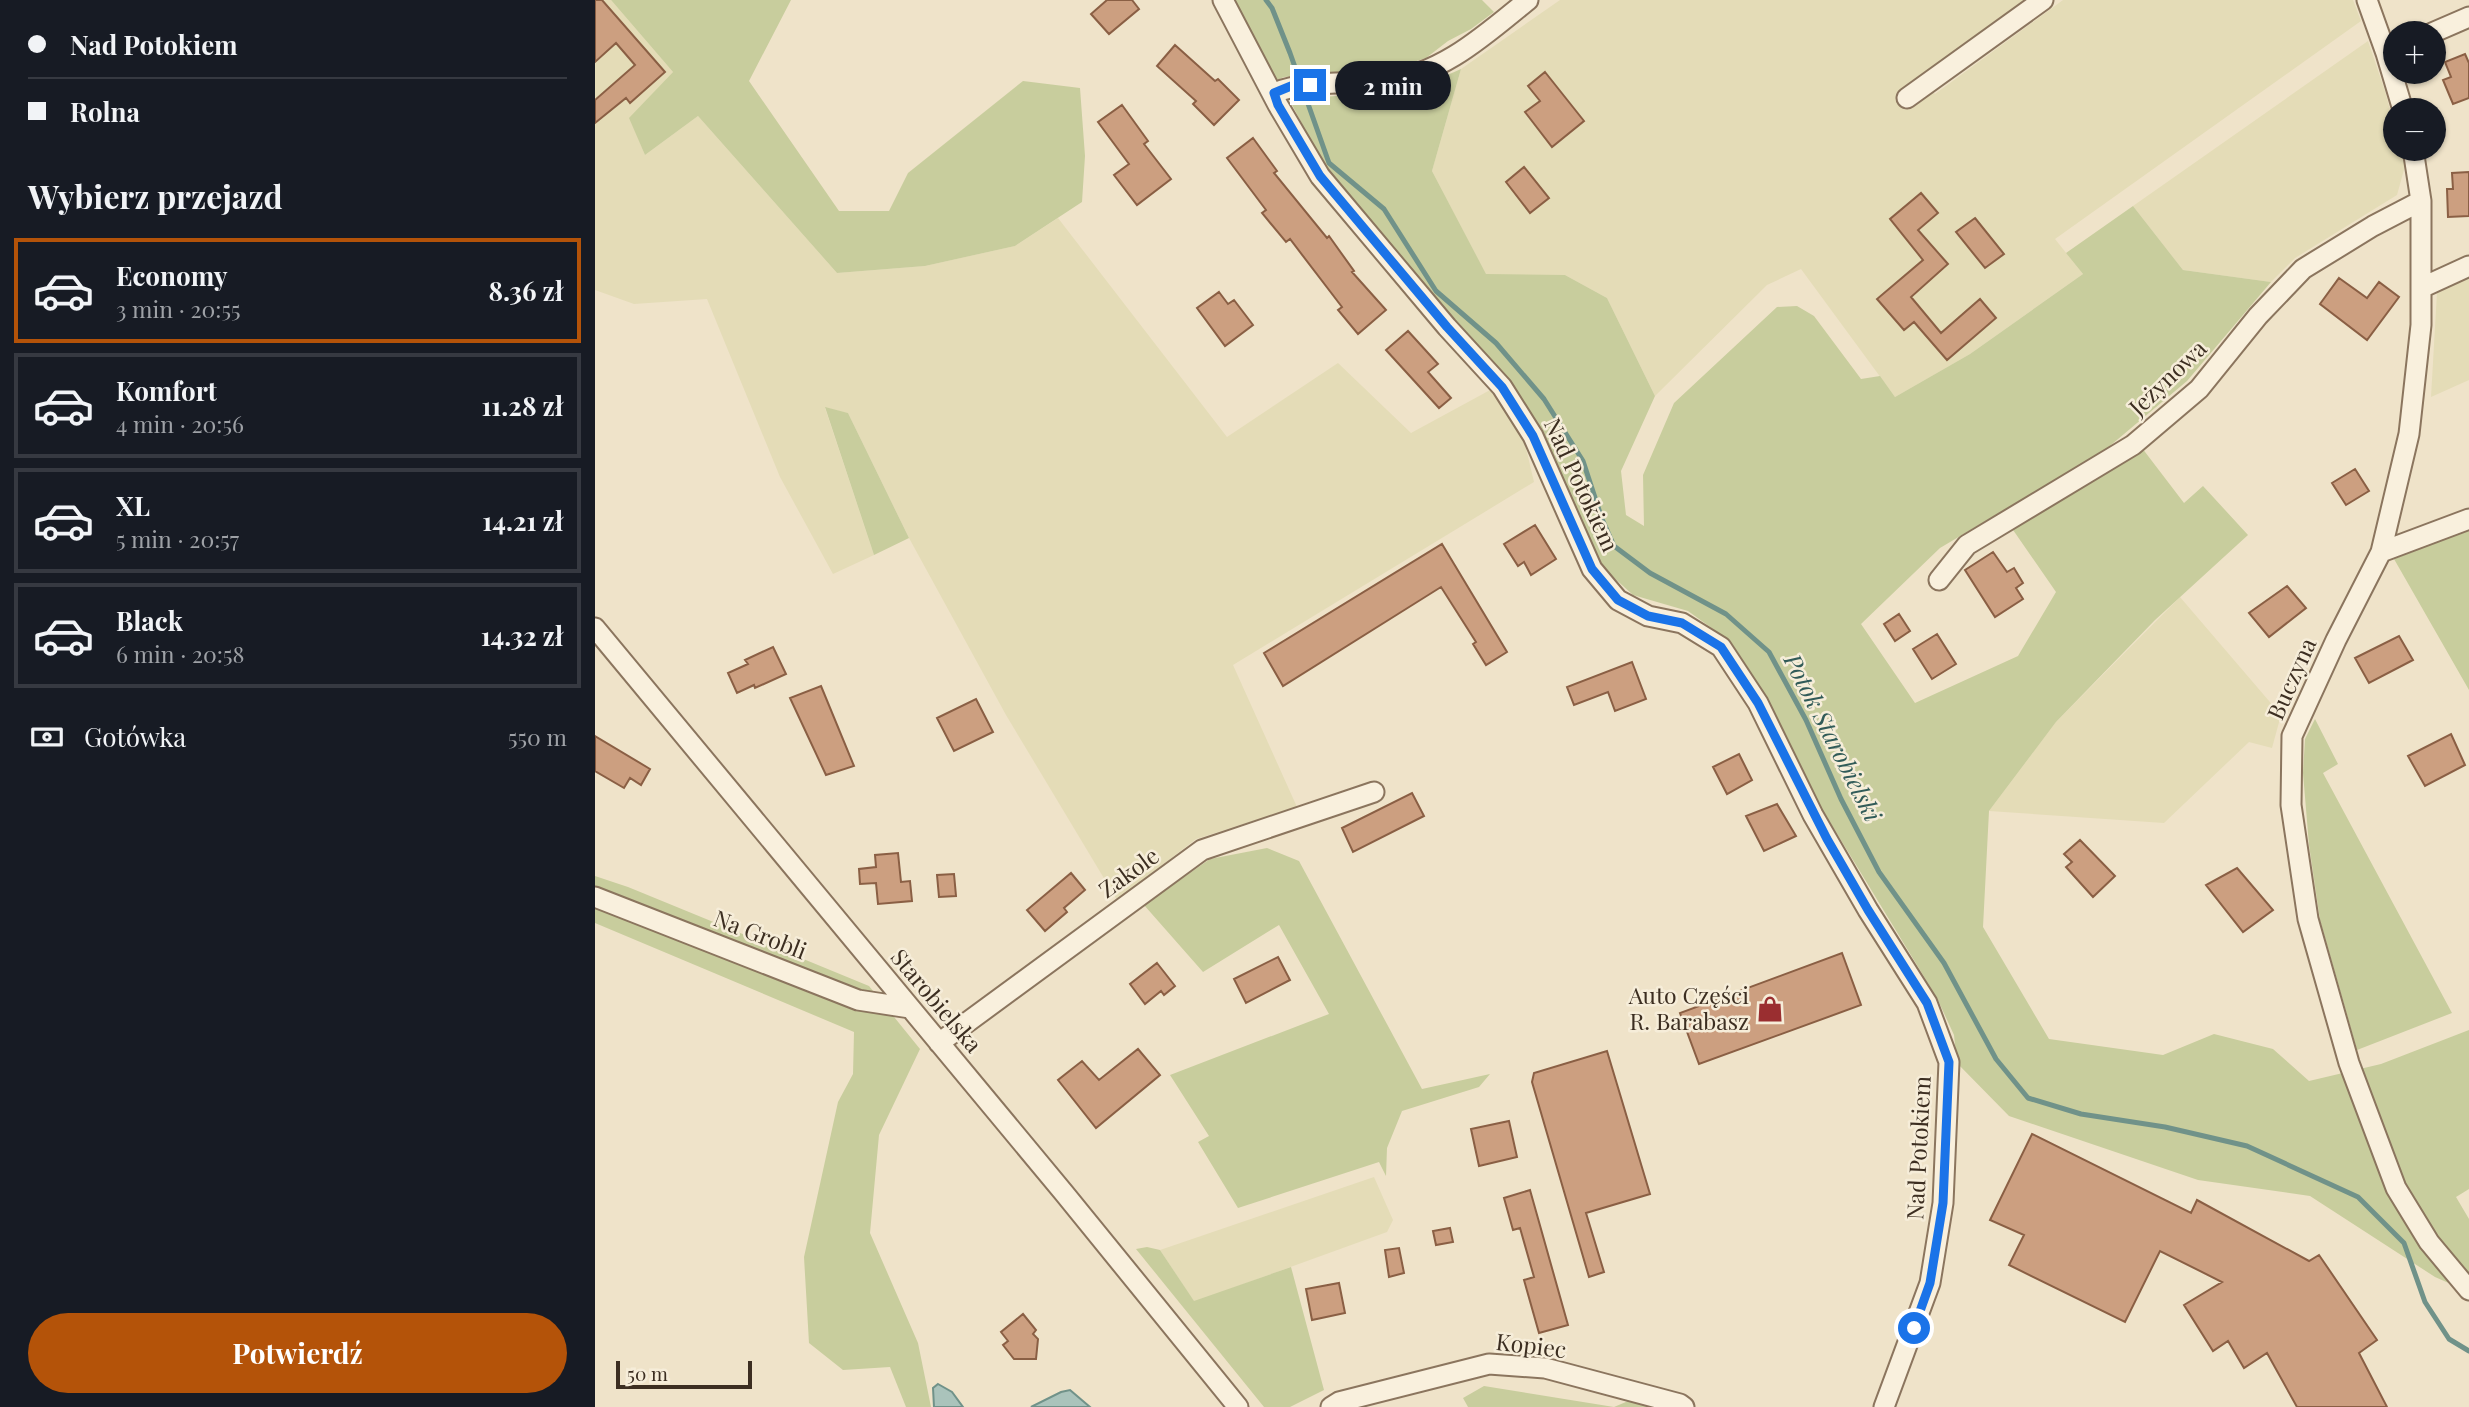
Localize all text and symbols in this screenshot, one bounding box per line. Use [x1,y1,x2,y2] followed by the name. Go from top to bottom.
[2383,21,2446,161] map controls
[2383,21,2446,84] button: +
[70,27,238,62] text: Nad Potokiem
[1335,60,1450,110] callout: 2 min
[1294,69,1326,101] route end
[1363,70,1423,101] text: 2 min
[70,94,140,129] text: Rolna
[2383,98,2446,161] button: −
[28,174,283,217] text: Wybierz przejazd
[116,258,227,293] text: Economy
[32,259,95,322] icon: car
[488,273,563,308] text: 8.36 zł
[116,293,241,324] text: 3 min · 20:55
[2121,332,2213,422] street label: Jeżynowa
[116,373,217,408] text: Komfort
[32,374,95,437] icon: car
[481,388,563,423] text: 11.28 zł
[116,408,244,439] text: 4 min · 20:56
[1538,413,1627,557] street label: Nad Potokiem
[116,488,150,523] text: XL
[32,489,95,552] icon: car
[482,503,563,538] text: 14.21 zł
[116,523,239,554] text: 5 min · 20:57
[116,603,183,638] text: Black
[32,604,95,667] icon: car
[481,618,563,653] text: 14.32 zł
[2259,632,2323,724] street label: Buczyna
[116,638,244,669] text: 6 min · 20:58
[1777,647,1890,827] water label: Potok Starobielski
[28,718,66,756] icon: cash
[84,719,186,754] text: Gotówka
[508,721,567,752] text: 550 m
[1092,839,1165,904] street label: Zakole
[710,902,812,966] street label: Na Grobli
[885,942,990,1059] street label: Starobielska
[1628,979,1749,1036] place label: Auto Części R. Barabasz
[1755,994,1785,1024] shop icon: Auto Części R. Barabasz
[1898,1075,1937,1221] street label: Nad Potokiem
[1898,1312,1930,1344] route start
[28,1313,567,1393] button: Potwierdź
[1494,1325,1568,1364] street label: Kopiec
[616,1358,753,1390] scale bar
[627,1360,668,1386] text: 50 m

